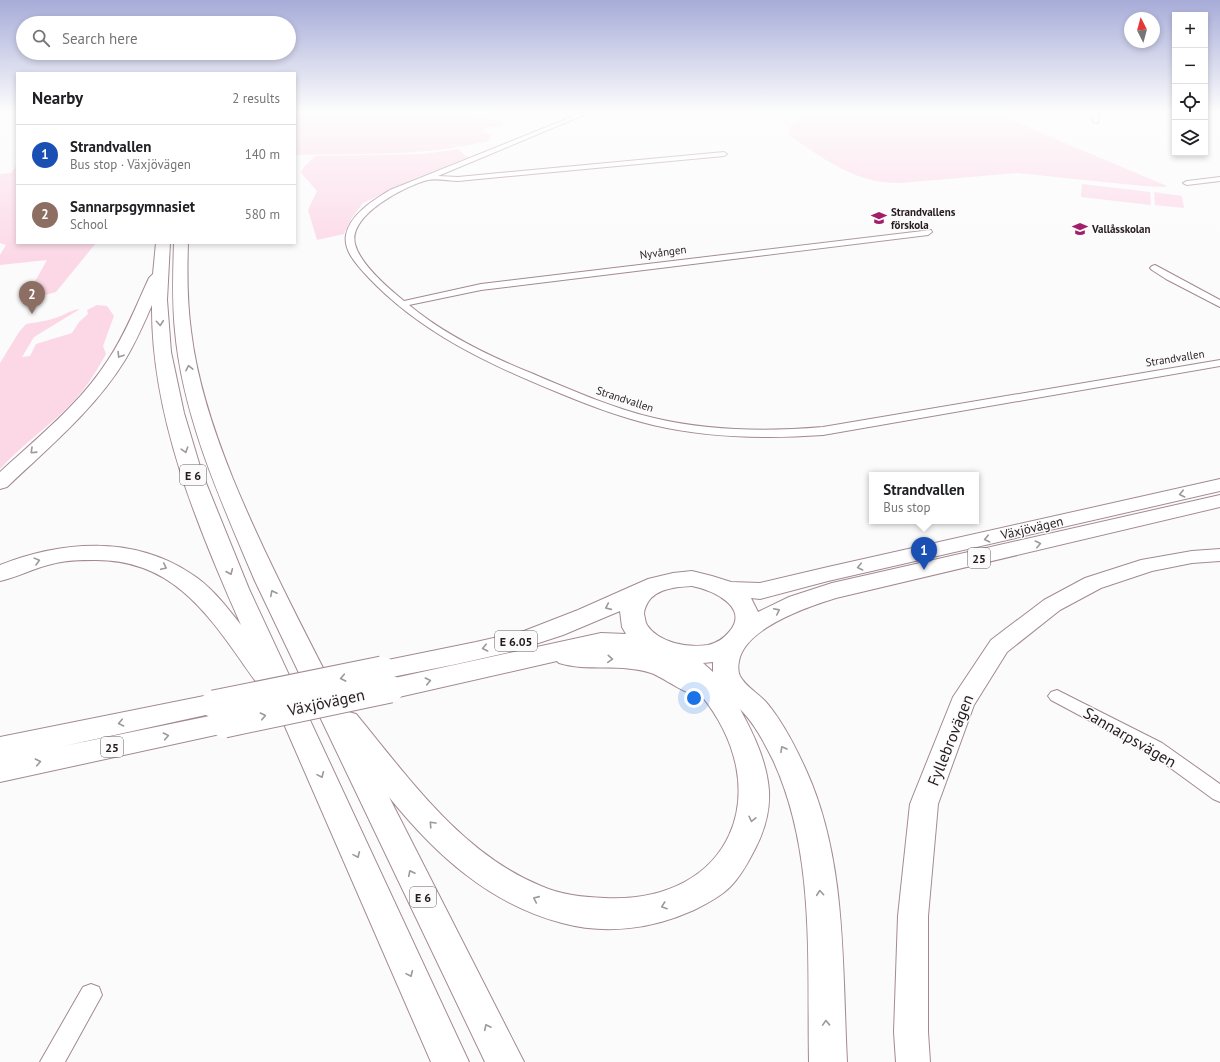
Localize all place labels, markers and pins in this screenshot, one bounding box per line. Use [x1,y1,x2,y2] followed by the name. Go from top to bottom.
[891,205,956,232] place label: Strandvallens förskola
[870,209,888,227] school or university icon: Strandvallens förskola
[1071,220,1089,238] school or university icon: Vallåsskolan
[1091,222,1151,236] place label: Vallåsskolan
[19,281,45,314] pin: 2
[911,537,937,570] pin: 1

